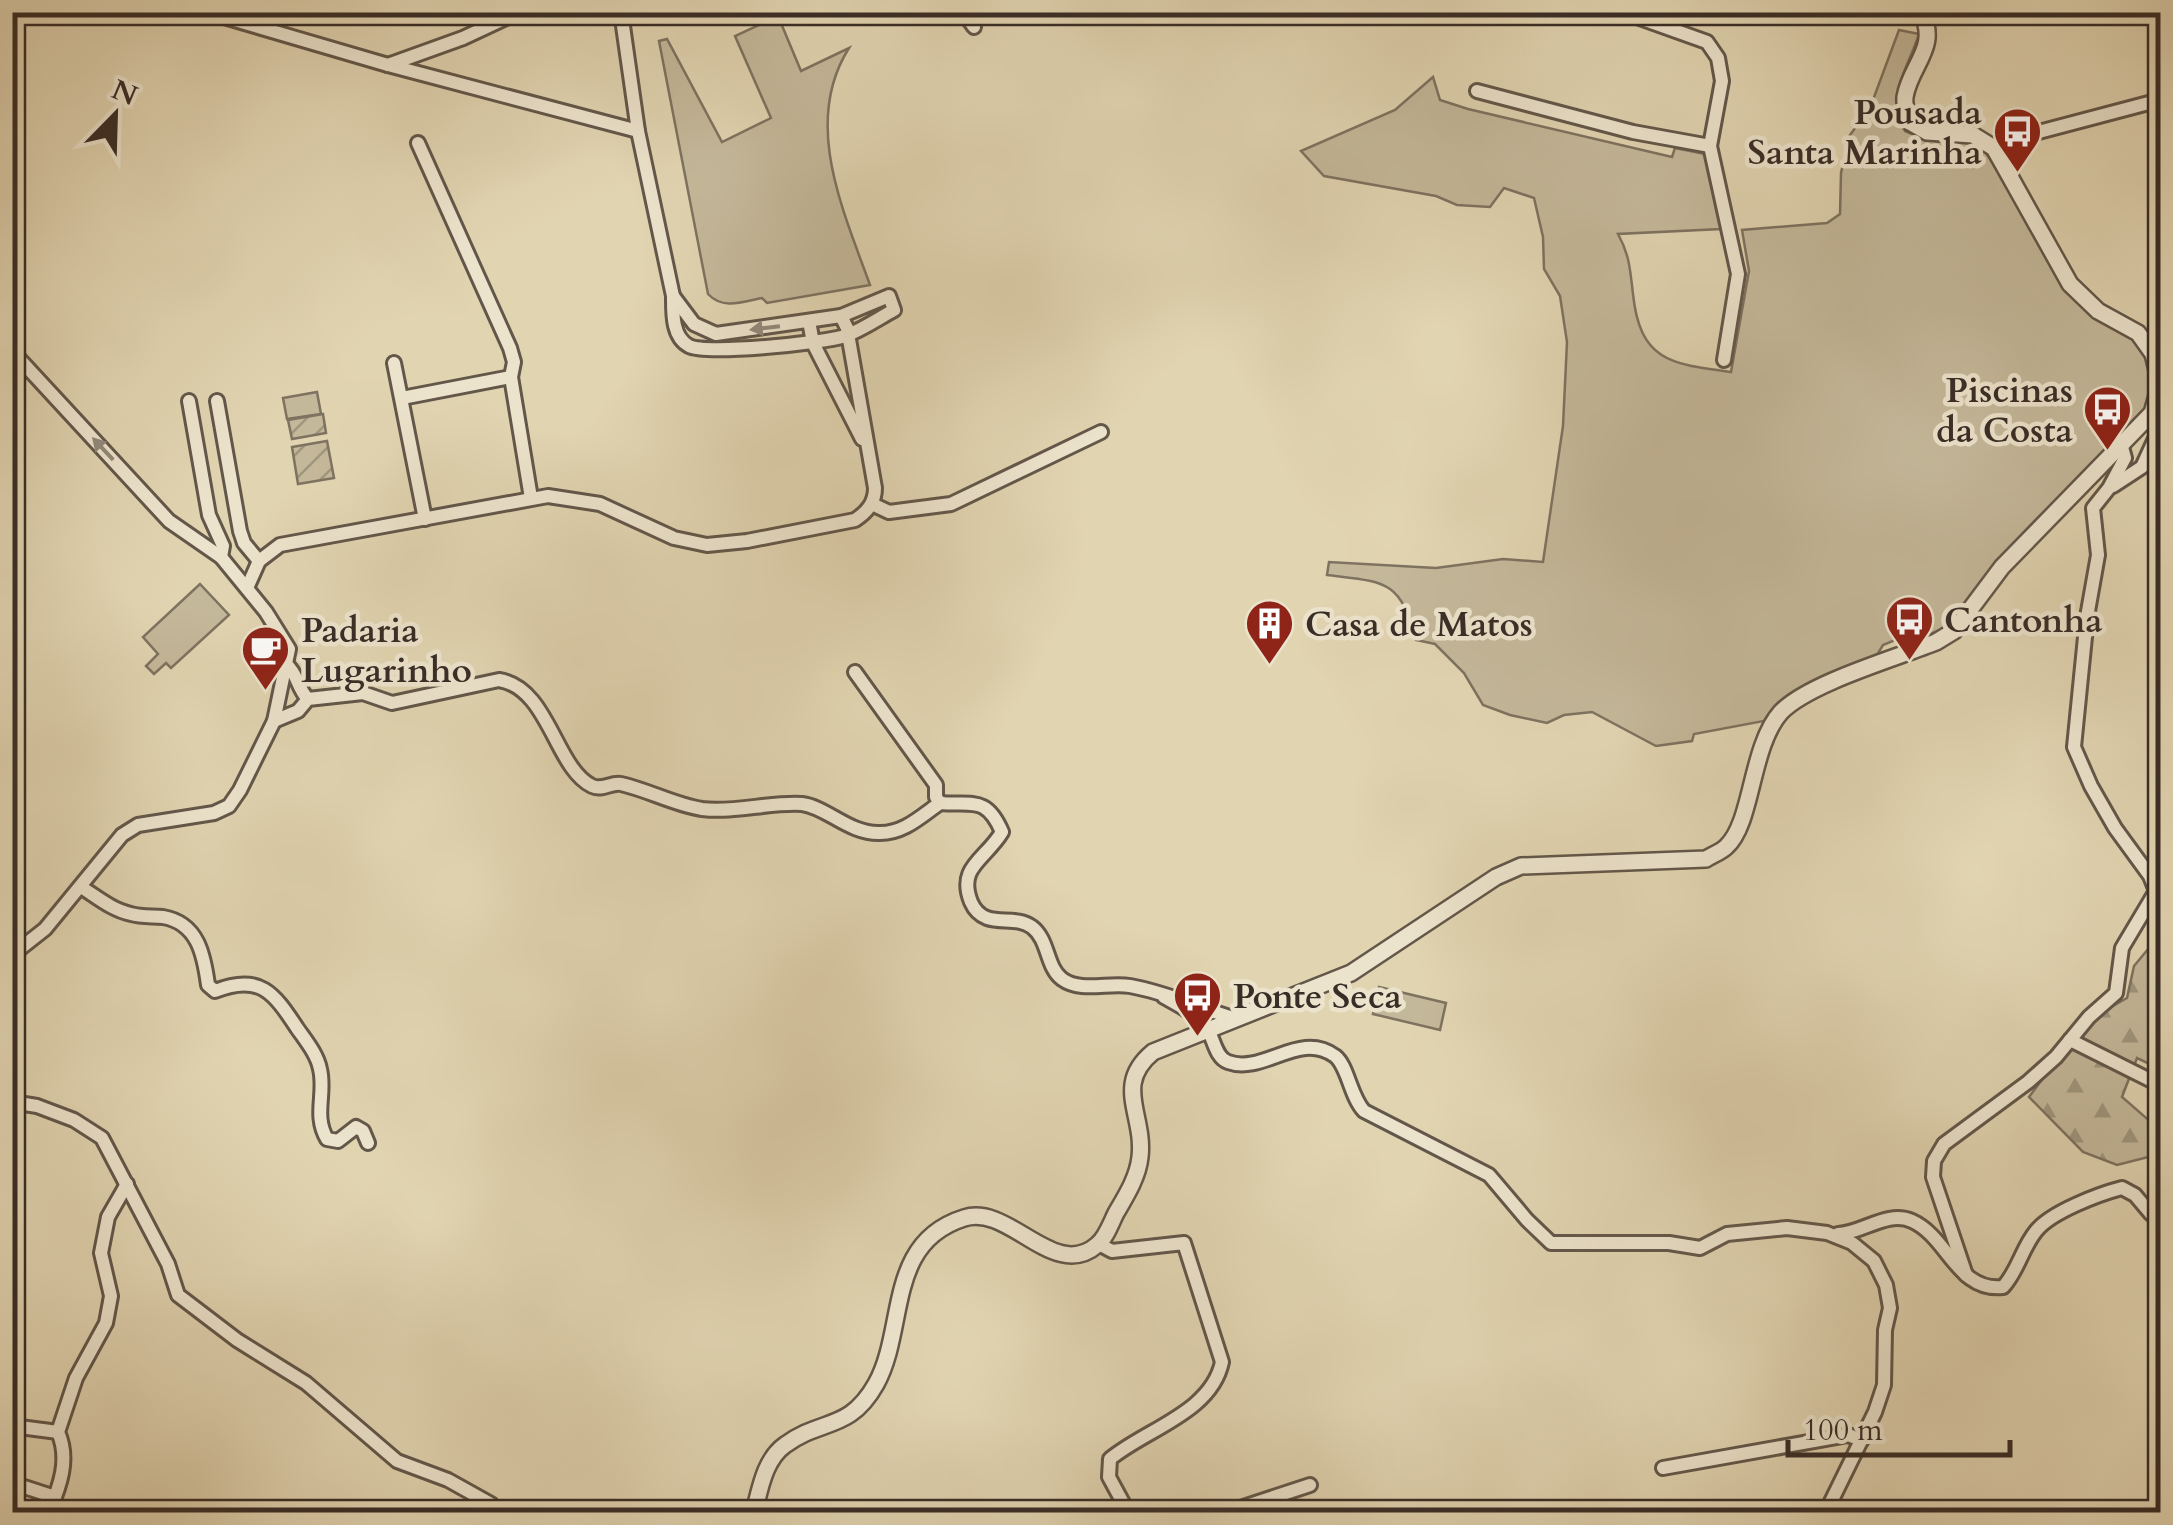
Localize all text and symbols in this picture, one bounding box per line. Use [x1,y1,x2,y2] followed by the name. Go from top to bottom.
[65,65,165,165] north arrow
[106,71,143,115] text: N
[1747,89,1982,177] place label: Pousada Santa Marinha
[1991,106,2043,174] bus stop icon: Pousada Santa Marinha
[749,320,780,336] one-way arrow
[1936,367,2073,455] place label: Piscinas da Costa
[2082,384,2134,452] bus stop icon: Piscinas da Costa
[92,437,114,462] one-way arrow
[1883,594,1935,662] bus stop icon: Cantonha
[1944,597,2103,645] place label: Cantonha
[1244,598,1296,666] building icon: Casa de Matos
[1305,601,1533,649] place label: Casa de Matos
[301,607,472,695] place label: Padaria Lugarinho
[240,624,292,692] cafe icon: Padaria Lugarinho
[1172,970,1224,1038] bus stop icon: Ponte Seca
[1233,973,1402,1021] place label: Ponte Seca
[1788,1395,2010,1457] scale bar
[1803,1410,1883,1451] text: 100 m

